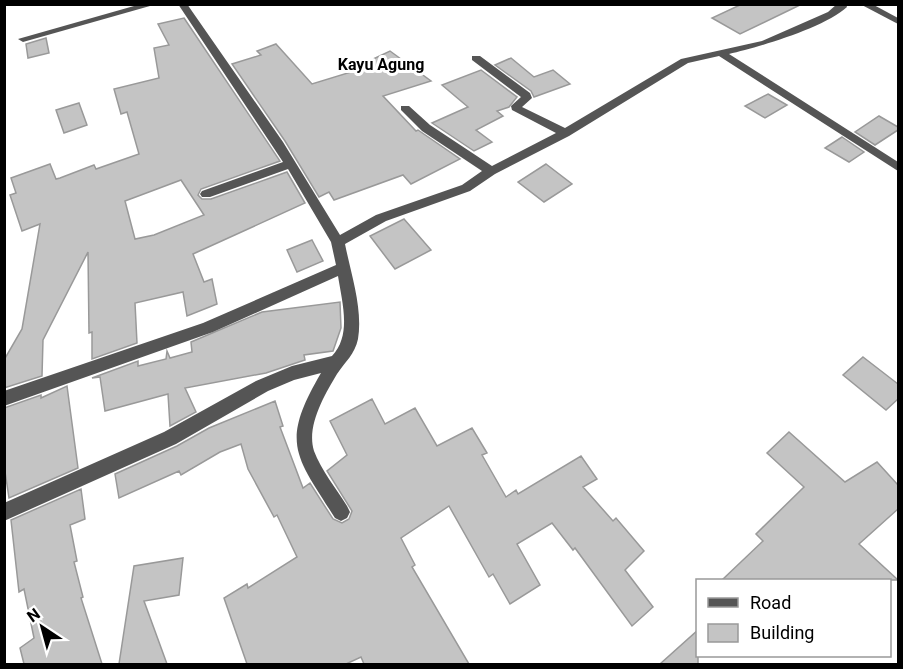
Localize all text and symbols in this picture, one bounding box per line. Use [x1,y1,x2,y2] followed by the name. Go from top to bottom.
[338,55,424,74] district label: Kayu Agung
[696,579,891,657] legend
[750,592,791,613] text: Road
[12,597,72,657] north arrow
[23,604,44,626] text: N
[750,622,814,643] text: Building

